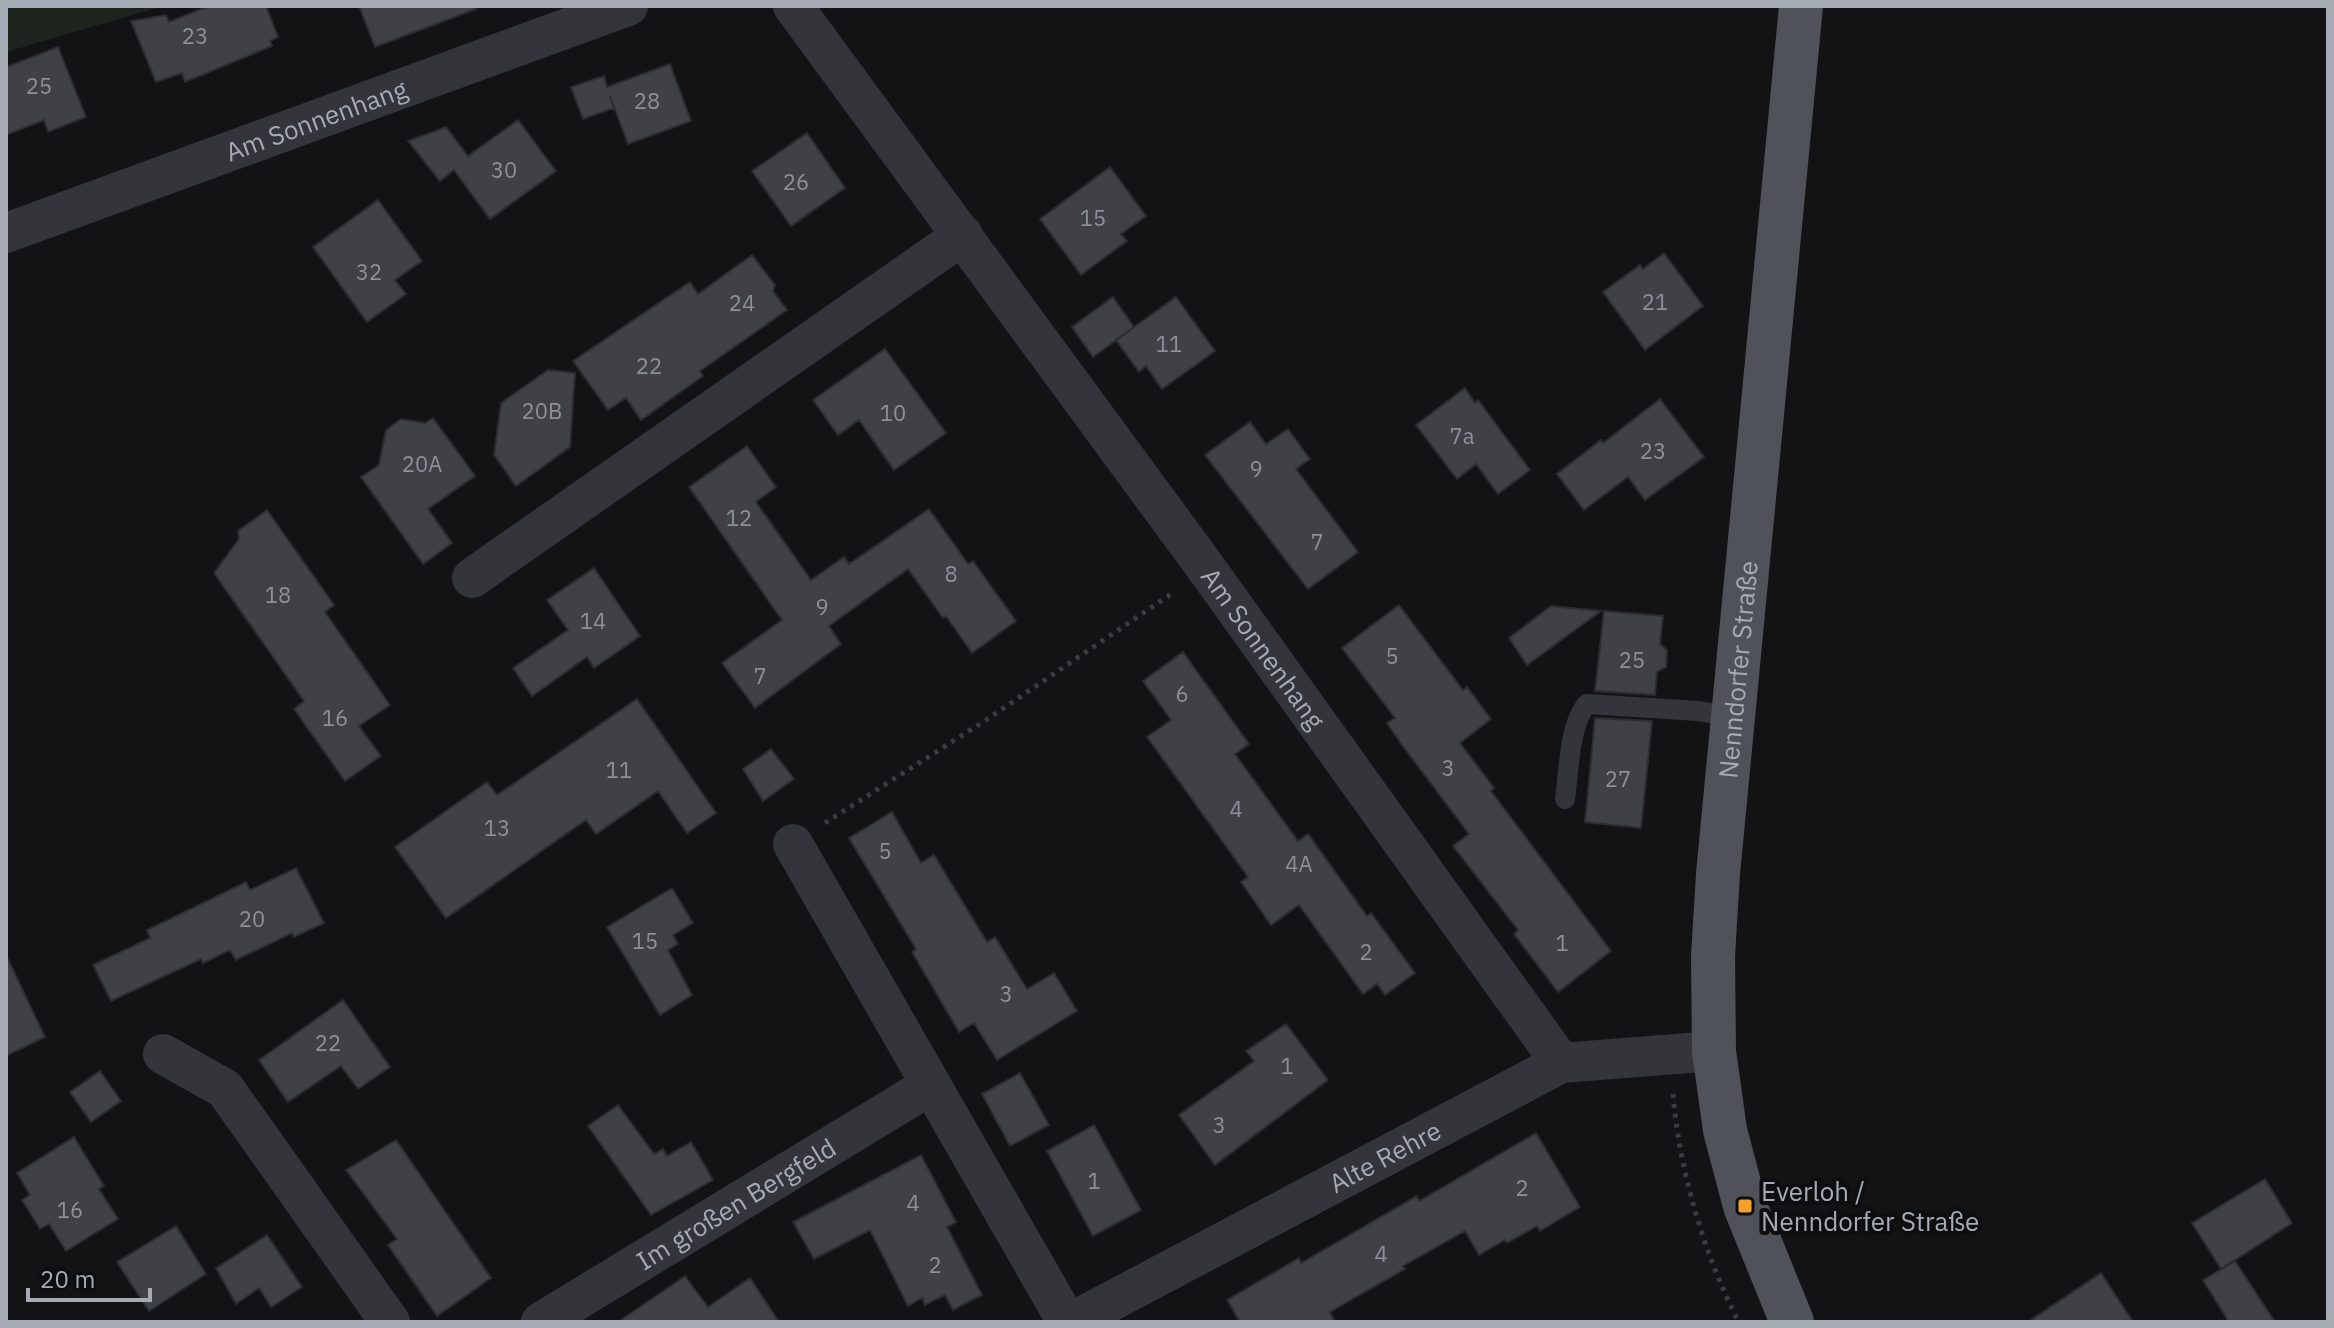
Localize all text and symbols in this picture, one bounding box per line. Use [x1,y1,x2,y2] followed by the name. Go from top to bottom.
[182,21,208,50] house number: 23
[26,71,52,100] house number: 25
[220,71,412,169] street label: Am Sonnenhang
[634,86,660,115] house number: 28
[491,155,517,184] house number: 30
[783,167,809,196] house number: 26
[1080,203,1106,232] house number: 15
[356,257,382,286] house number: 32
[1642,287,1668,316] house number: 21
[729,288,755,317] house number: 24
[1156,329,1182,358] house number: 11
[636,351,662,380] house number: 22
[522,396,562,425] house number: 20B
[880,398,906,427] house number: 10
[1450,421,1475,450] house number: 7a
[1640,436,1666,465] house number: 23
[402,449,442,478] house number: 20A
[1249,454,1263,483] house number: 9
[726,503,752,532] house number: 12
[1310,527,1324,556] house number: 7
[944,559,958,588] house number: 8
[1710,559,1765,780] street label: Nenndorfer Straße
[1194,561,1333,736] street label: Am Sonnenhang
[265,580,291,609] house number: 18
[815,592,829,621] house number: 9
[580,606,606,635] house number: 14
[1385,641,1399,670] house number: 5
[1619,645,1645,674] house number: 25
[753,661,767,690] house number: 7
[1175,679,1189,708] house number: 6
[322,703,348,732] house number: 16
[1441,753,1455,782] house number: 3
[606,755,632,784] house number: 11
[1605,764,1631,793] house number: 27
[1229,794,1243,823] house number: 4
[484,813,510,842] house number: 13
[878,836,892,865] house number: 5
[1285,849,1313,878] house number: 4A
[239,904,265,933] house number: 20
[632,926,658,955] house number: 15
[1555,928,1569,957] house number: 1
[1359,937,1373,966] house number: 2
[999,979,1013,1008] house number: 3
[315,1028,341,1057] house number: 22
[1280,1051,1294,1080] house number: 1
[1212,1110,1226,1139] house number: 3
[1323,1113,1447,1200] street label: Alte Rehre
[630,1130,842,1277] street label: Im großen Bergfeld
[1087,1166,1101,1195] house number: 1
[1515,1173,1529,1202] house number: 2
[1761,1174,1979,1238] place label: Everloh / Nenndorfer Straße
[906,1188,920,1217] house number: 4
[57,1195,83,1224] house number: 16
[1736,1197,1754,1215] marker: Everloh / Nenndorfer Straße
[1374,1239,1388,1268] house number: 4
[928,1250,942,1279] house number: 2
[28,1252,150,1302] scale bar
[40,1263,95,1295] text: 20 m

